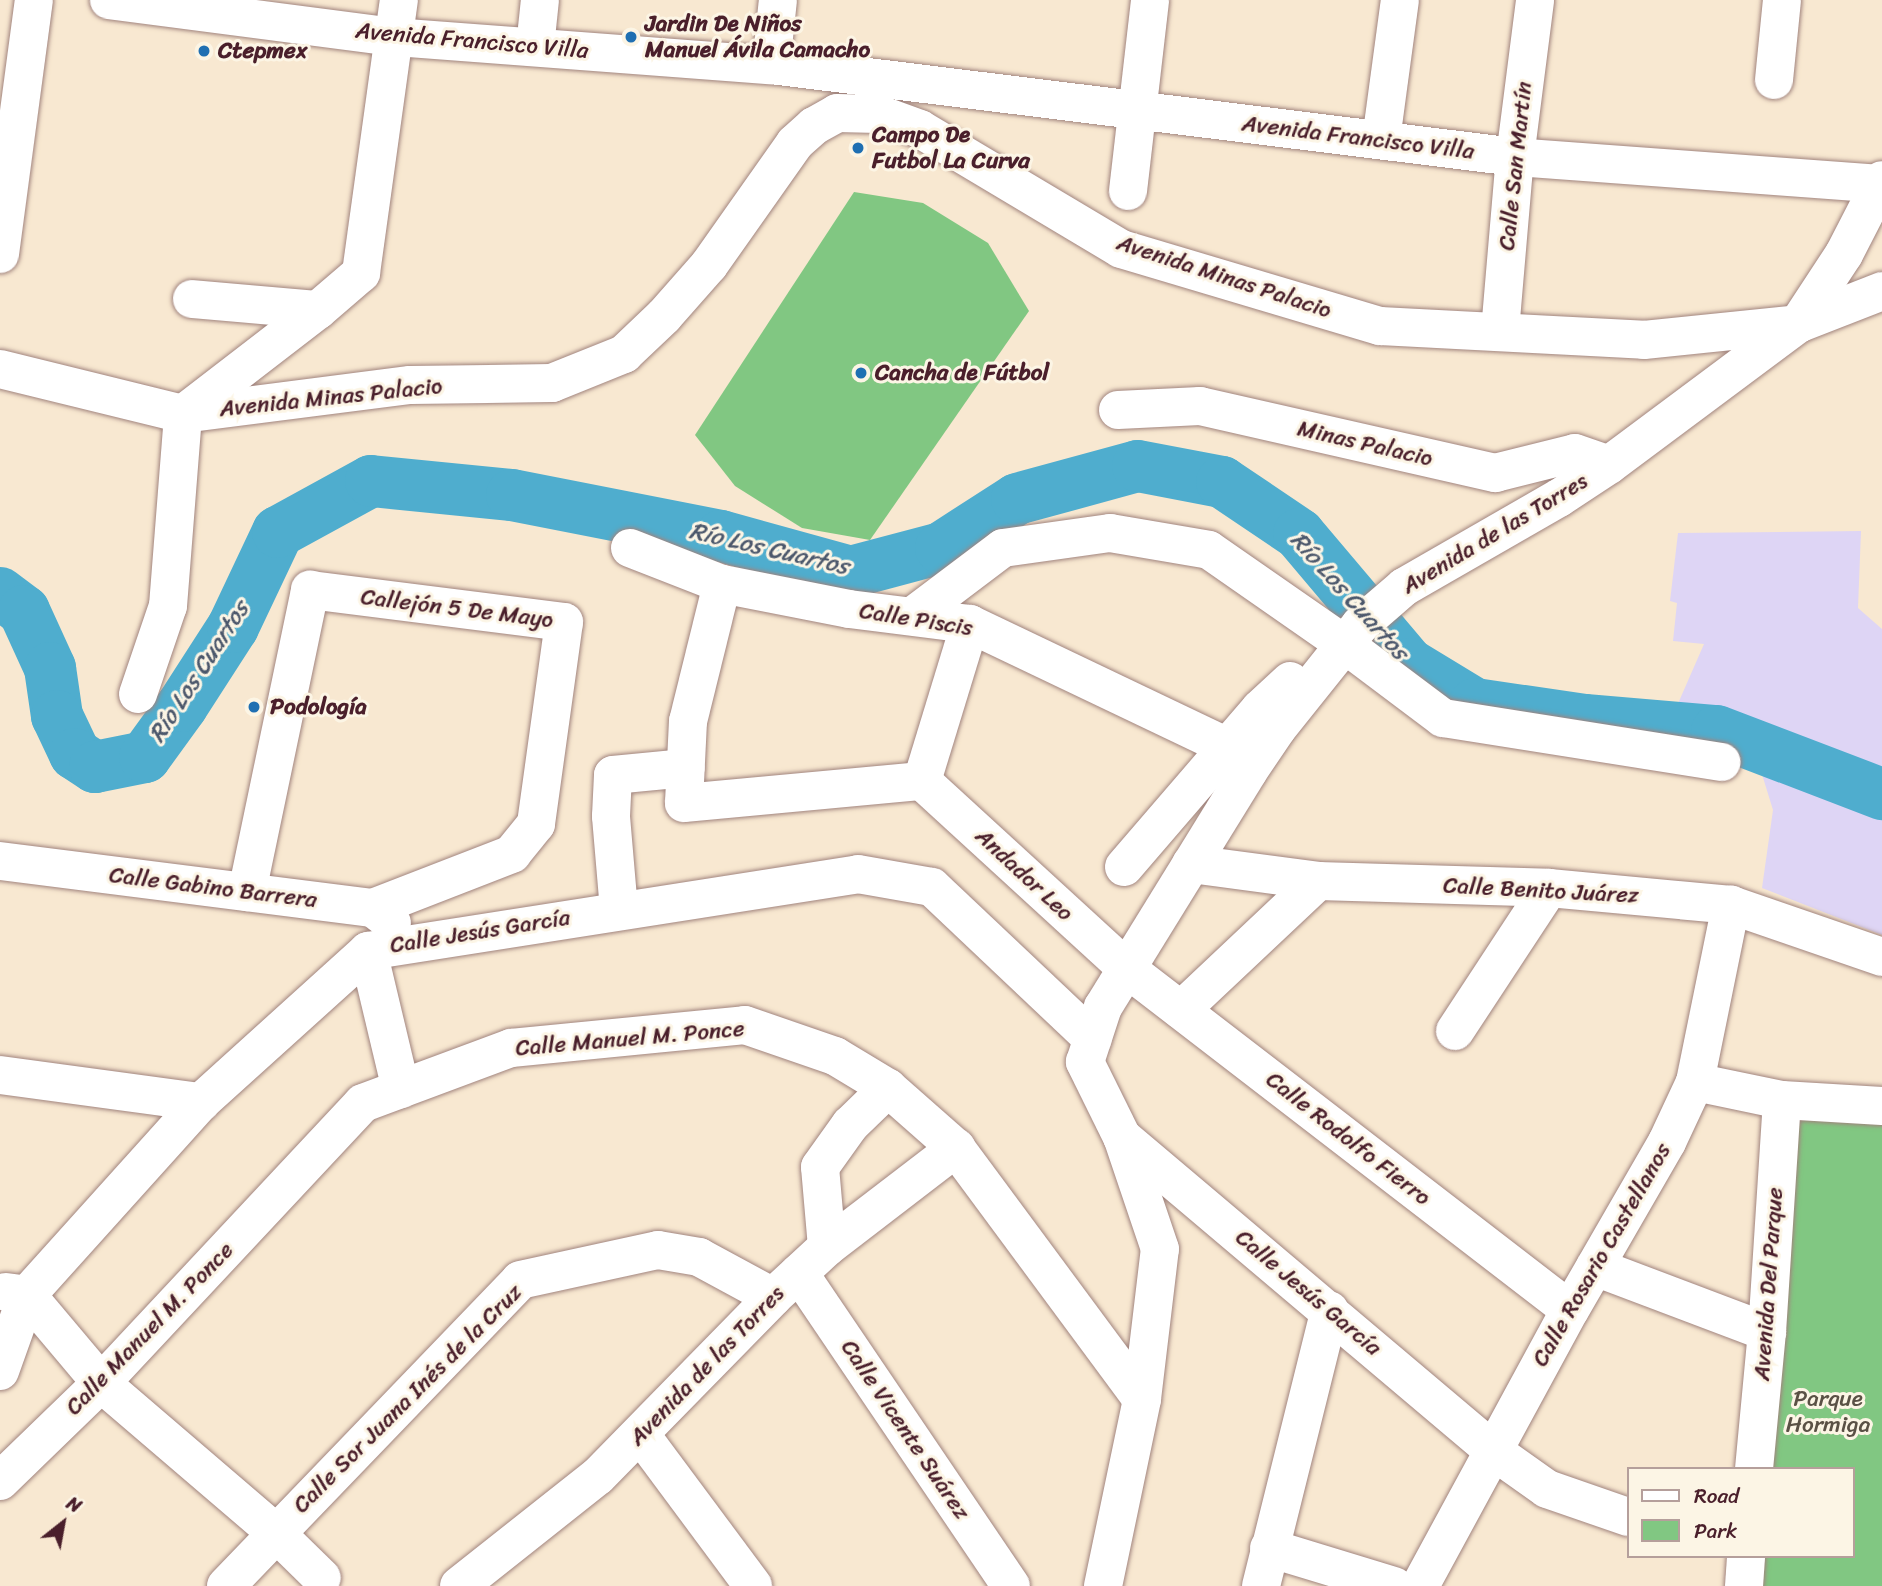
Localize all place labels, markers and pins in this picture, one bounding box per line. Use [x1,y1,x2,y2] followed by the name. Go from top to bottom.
[645,10,870,64] place label: Jardin De Niños Manuel Ávila Camacho
[623,29,639,45] marker: Jardin De Niños Manuel Ávila Camacho
[218,37,308,65] place label: Ctepmex
[196,43,212,59] marker: Ctepmex
[872,121,1030,175] place label: Campo De Futbol La Curva
[850,140,866,156] marker: Campo De Futbol La Curva
[875,359,1050,387] place label: Cancha de Fútbol
[853,365,869,381] marker: Cancha de Fútbol
[270,693,367,721] place label: Podología
[244,697,264,717] marker: Podología

